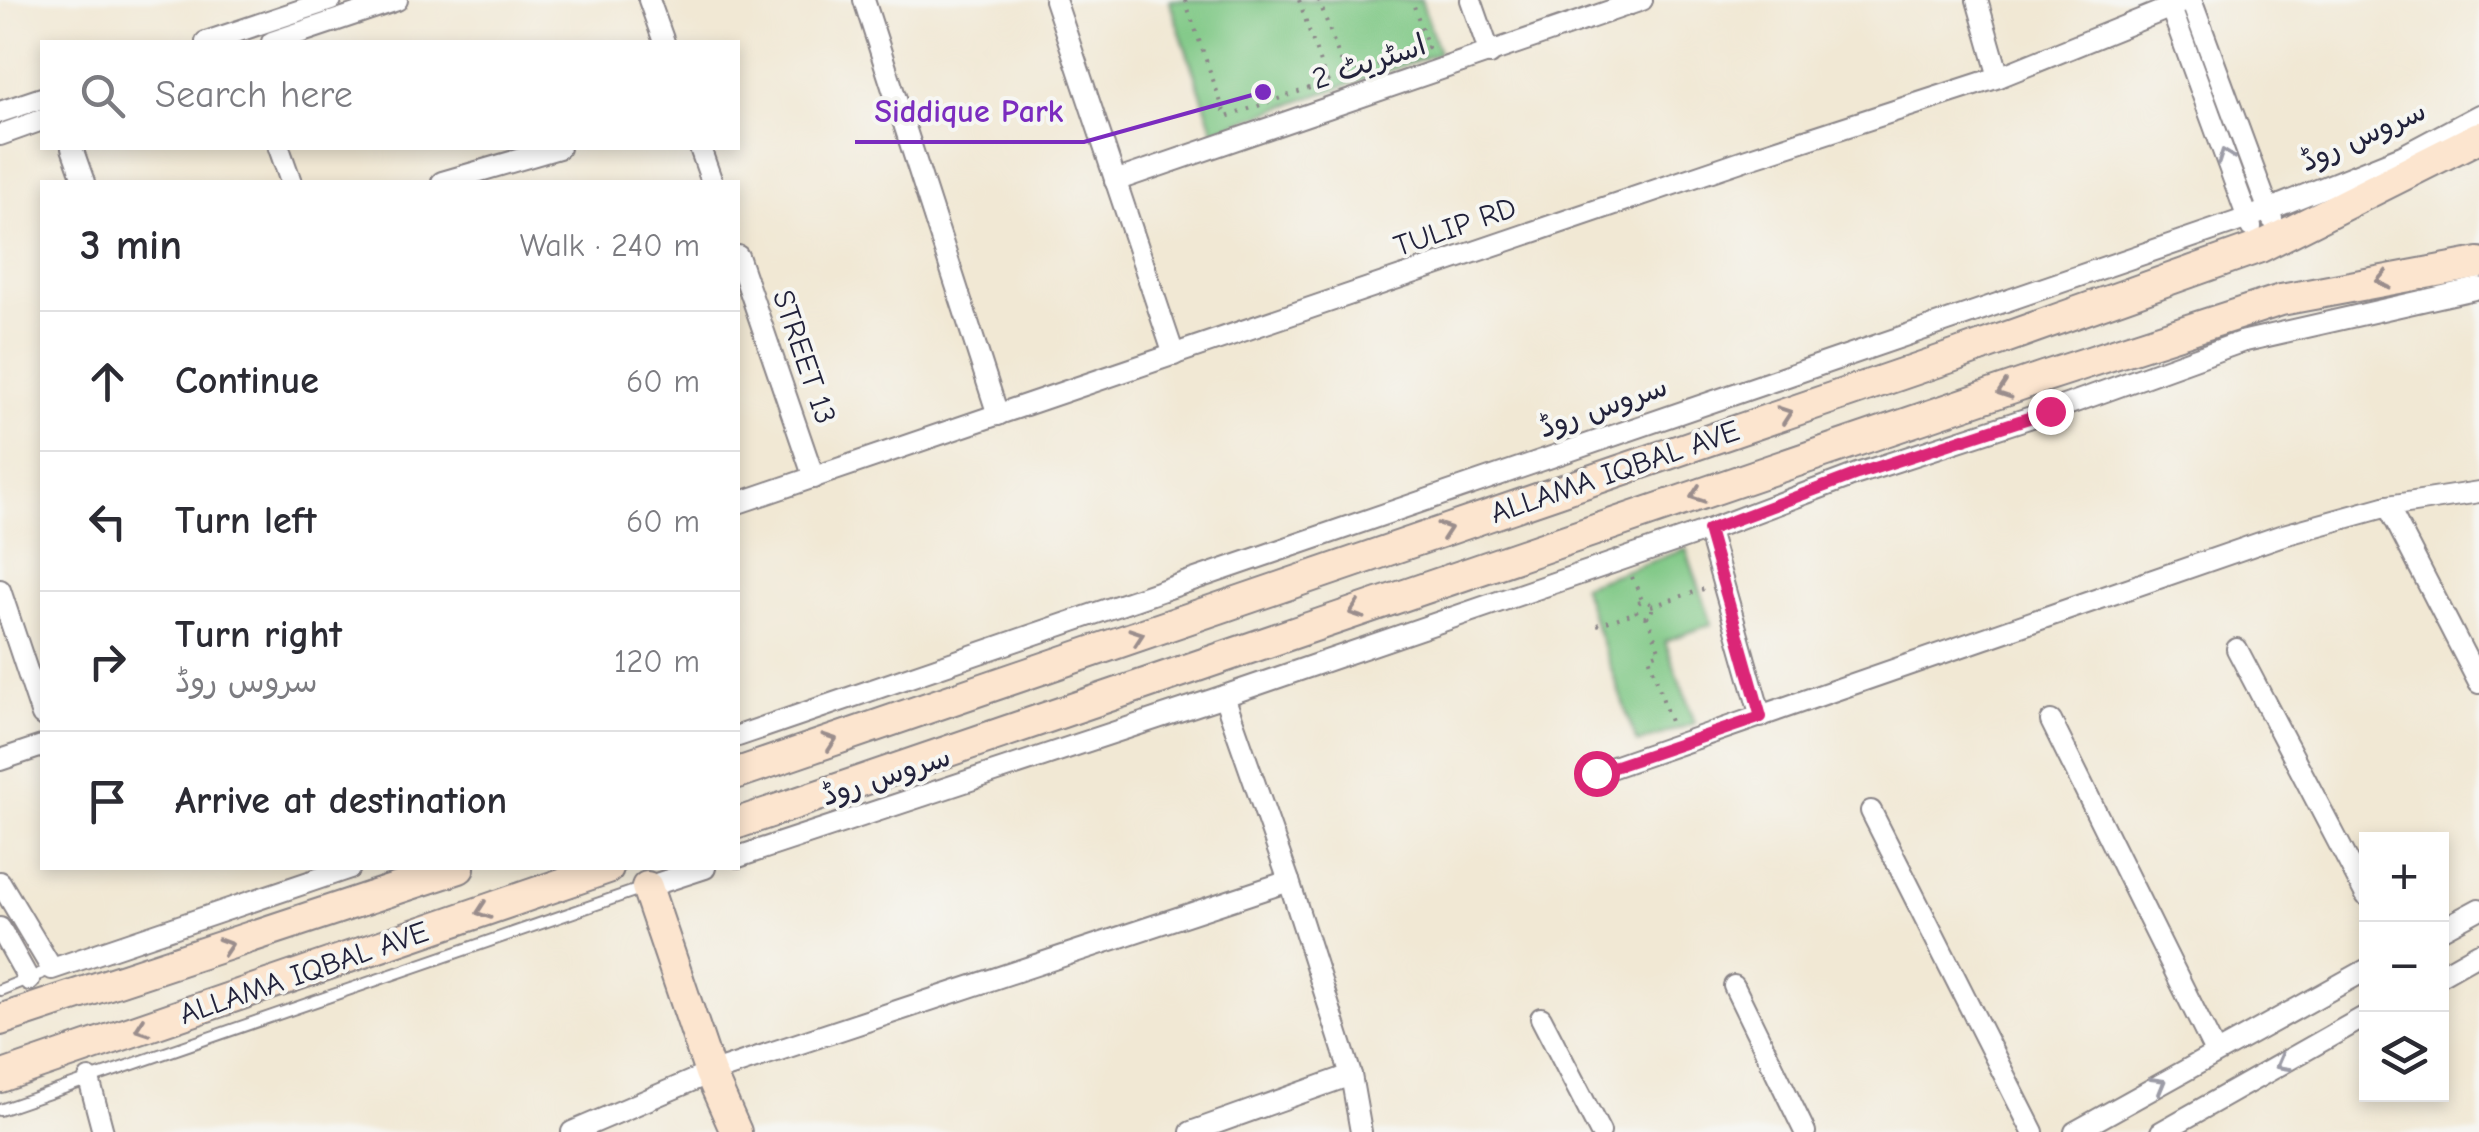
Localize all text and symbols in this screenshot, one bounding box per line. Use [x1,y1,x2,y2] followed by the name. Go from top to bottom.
[1308,27,1430,97] street label: اسٹریٹ 2
[40,40,740,150] search box
[75,68,130,123] icon: search
[155,73,353,117] text: Search here
[855,80,1084,142] callout: Siddique Park
[875,93,1064,130] text: Siddique Park
[2295,93,2431,179] street label: سروس روڈ
[2216,149,2237,166] one-way arrow
[1389,190,1521,264] street label: TULIP RD
[80,221,182,270] text: 3 min
[520,227,700,264] text: Walk · 240 m
[2375,269,2392,290] one-way arrow
[765,286,843,428] street label: STREET 13
[80,354,135,409] icon: ahead
[175,359,319,403] text: Continue
[626,363,700,400] text: 60 m
[1534,369,1672,445] street label: سروس روڈ
[1997,379,2014,399] one-way arrow
[2028,389,2074,435] route end
[1776,405,1793,425] one-way arrow
[1486,413,1744,531] street label: ALLAMA IQBAL AVE
[1689,483,1706,504] one-way arrow
[80,494,135,549] icon: left
[175,499,316,543] text: Turn left
[626,503,700,540] text: 60 m
[1435,522,1452,542] one-way arrow
[1348,600,1365,620] one-way arrow
[175,613,342,657] text: Turn right
[1128,627,1145,647] one-way arrow
[80,634,135,689] icon: right
[614,643,700,680] text: 120 m
[175,663,318,700] text: سروس روڈ
[820,732,837,753] one-way arrow
[817,739,955,813] street label: سروس روڈ
[1574,751,1620,797] route start
[80,774,135,829] icon: arrive
[175,779,507,823] text: Arrive at destination
[2359,832,2449,1102] map controls
[2359,832,2449,922] button: +
[475,899,492,920] one-way arrow
[175,914,433,1032] street label: ALLAMA IQBAL AVE
[2359,922,2449,1012] button: −
[216,937,233,958] one-way arrow
[2359,1012,2449,1102] button: layers
[135,1017,152,1037] one-way arrow
[2274,1052,2292,1072] one-way arrow
[2149,1076,2167,1096] one-way arrow

